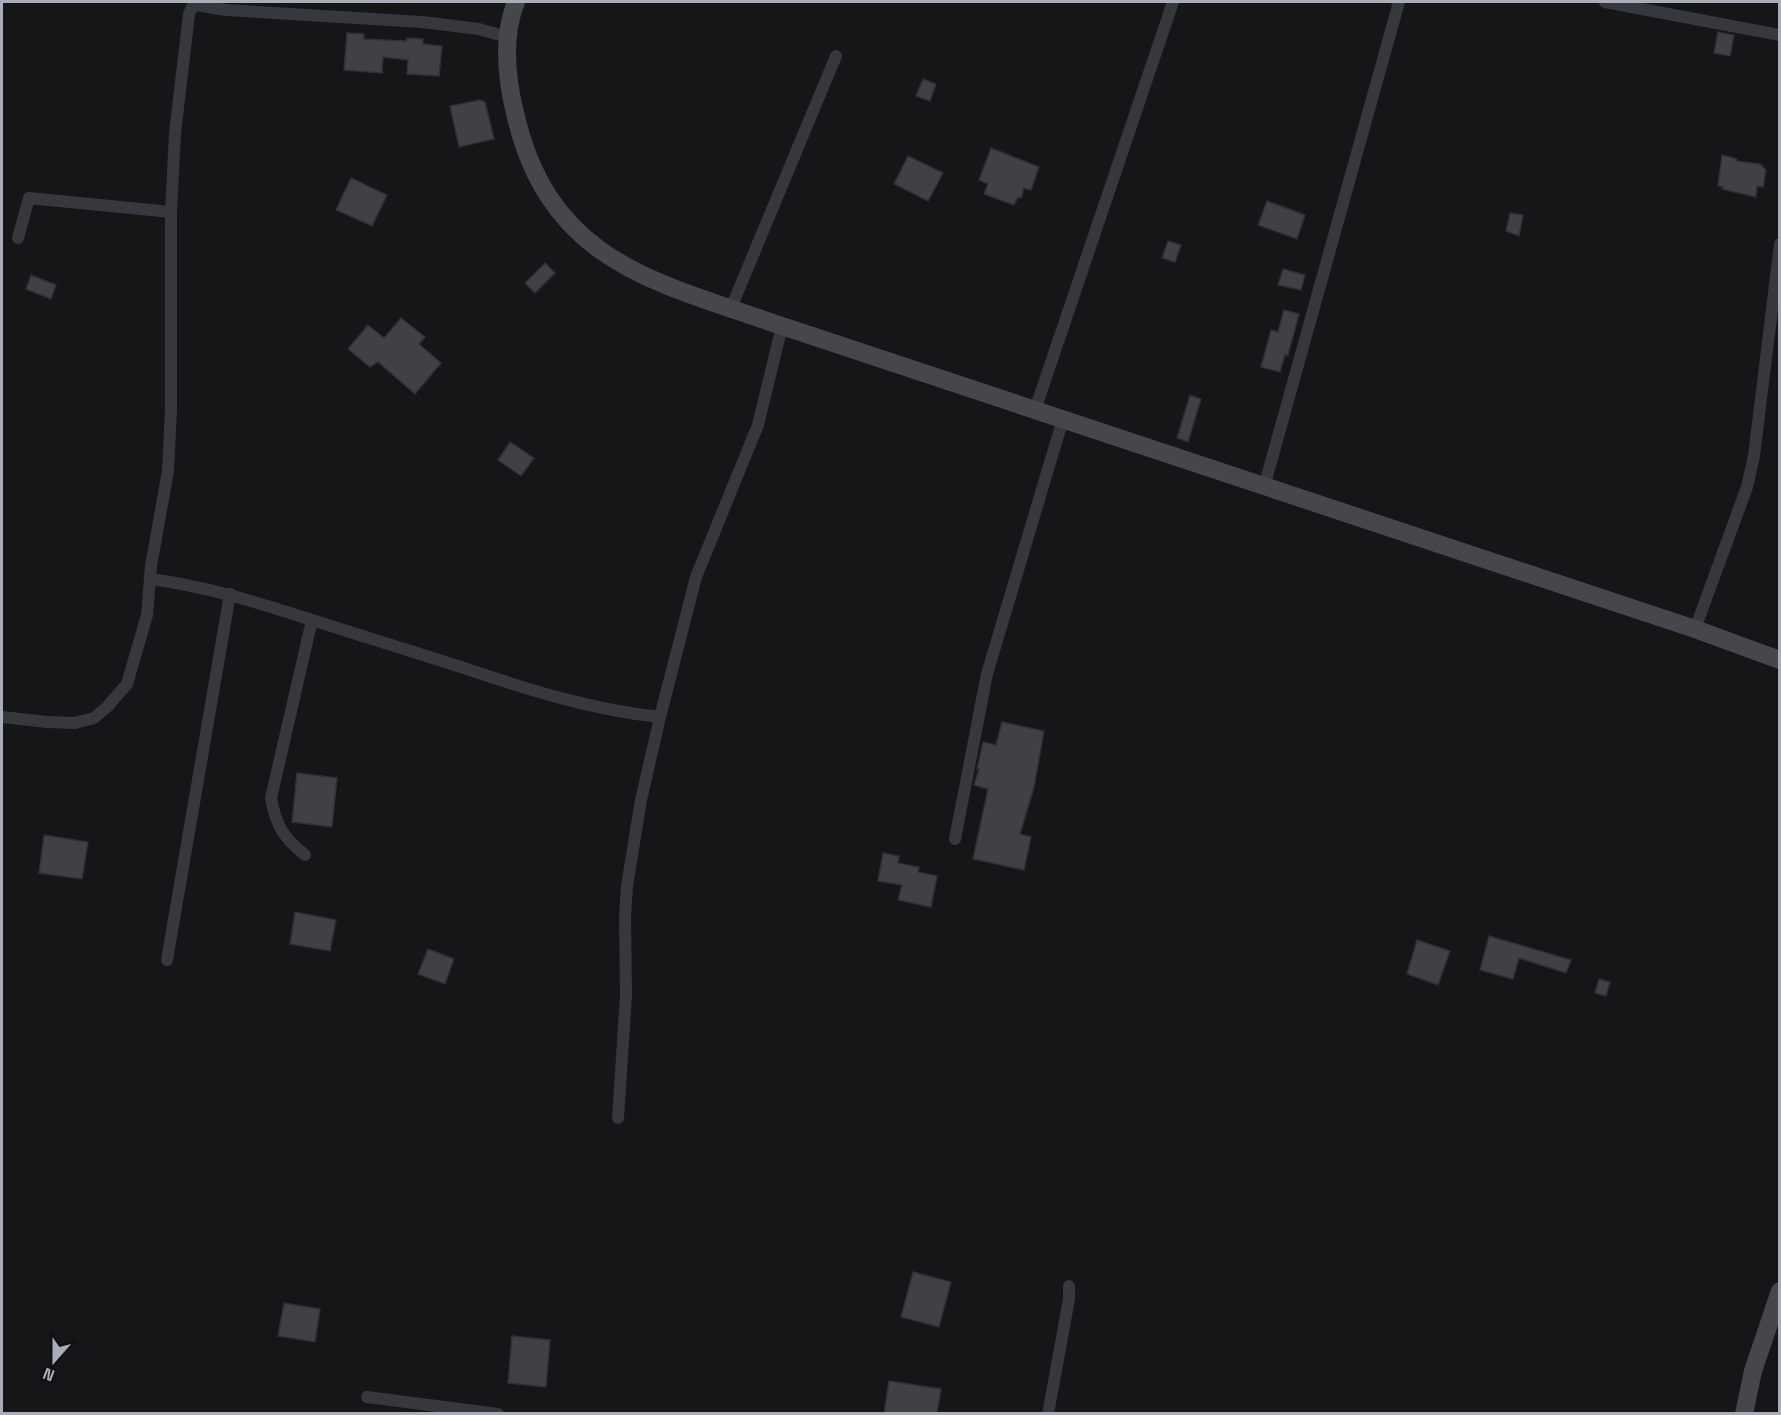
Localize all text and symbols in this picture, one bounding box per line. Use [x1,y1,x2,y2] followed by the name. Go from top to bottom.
[24,1331,84,1391] north arrow
[40,1363,58,1386] text: N

